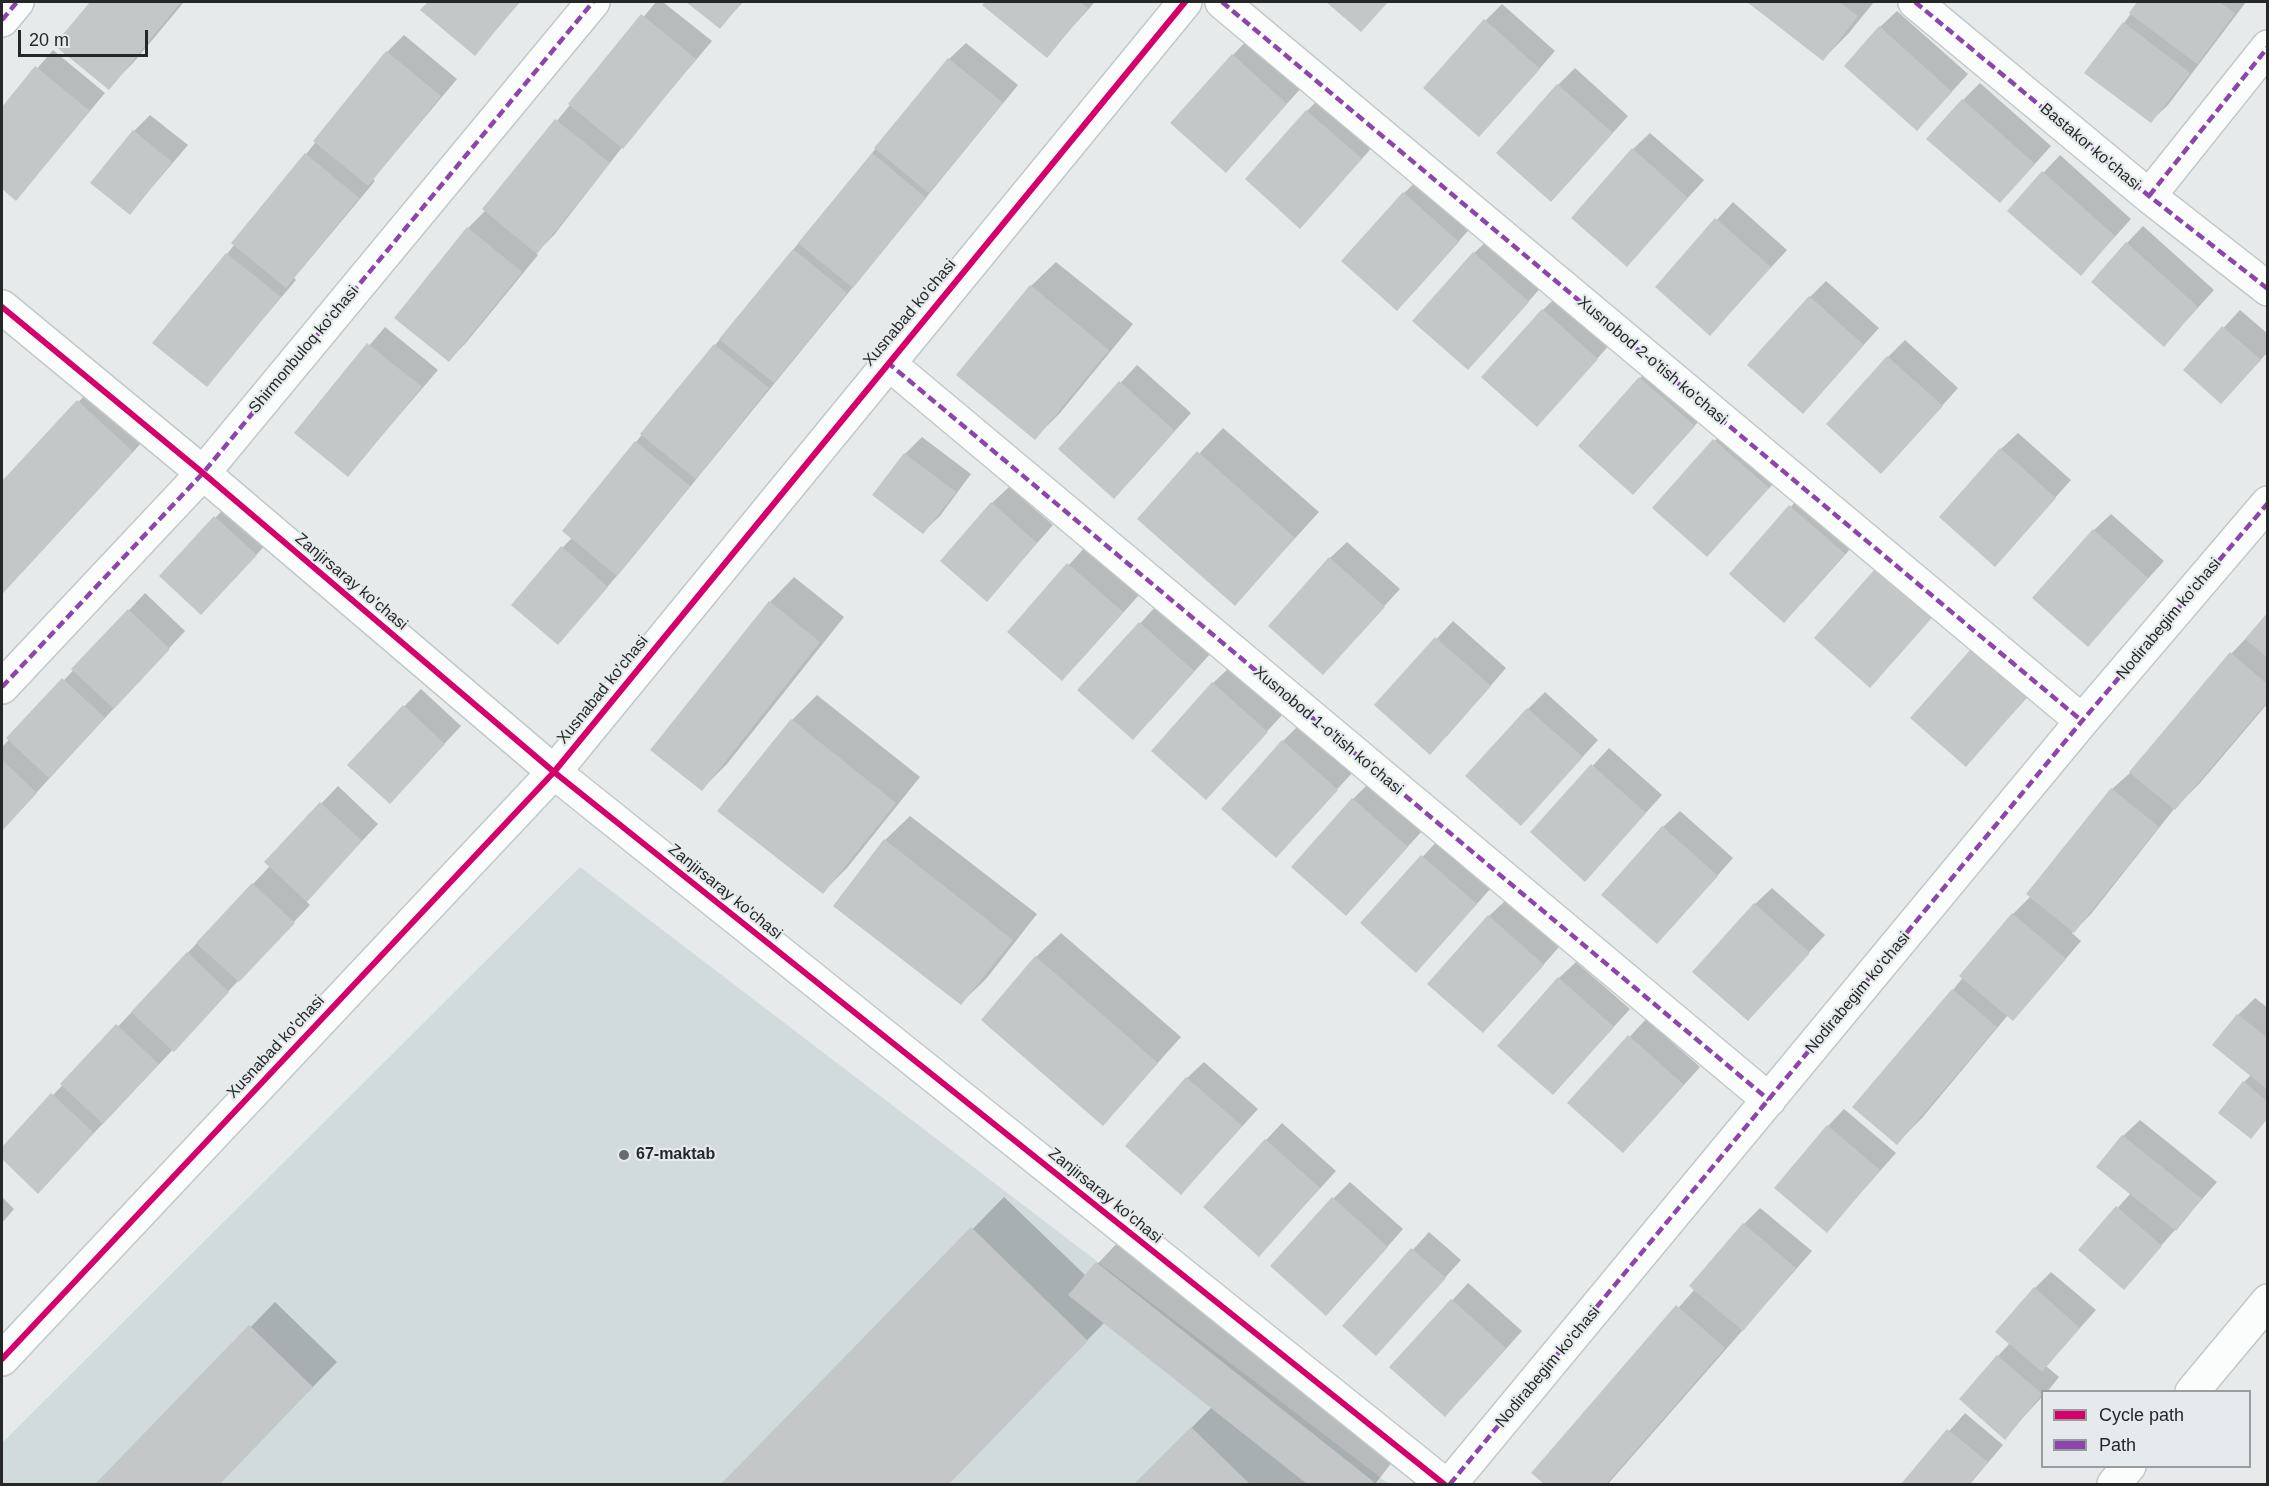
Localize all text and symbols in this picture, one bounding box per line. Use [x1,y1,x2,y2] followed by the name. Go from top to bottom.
[21,18,152,56] scale bar
[29,30,69,50] text: 20 m
[2036,100,2144,194] street label: Bastakor ko'chasi
[860,256,960,370] street label: Xusnabad ko'chasi
[245,282,363,418] street label: Shirmonbuloq ko'chasi
[1573,293,1731,429] street label: Xusnobod 2-o'tish ko'chasi
[291,529,411,635] street label: Zanjirsaray ko'chasi
[2113,554,2225,684] street label: Nodirabegim ko'chasi
[553,632,653,748] street label: Xusnabad ko'chasi
[1249,663,1407,799] street label: Xusnobod 1-o'tish ko'chasi
[664,840,786,944] street label: Zanjirsaray ko'chasi
[1802,928,1914,1058] street label: Nodirabegim ko'chasi
[223,992,329,1102] street label: Xusnabad ko'chasi
[1044,1144,1166,1248] street label: Zanjirsaray ko'chasi
[636,1145,715,1165] place label: 67-maktab
[617,1148,631,1162] marker: 67-maktab
[1492,1302,1604,1432] street label: Nodirabegim ko'chasi
[2041,1390,2251,1468] legend
[2099,1405,2184,1425] text: Cycle path
[2099,1435,2136,1455] text: Path

